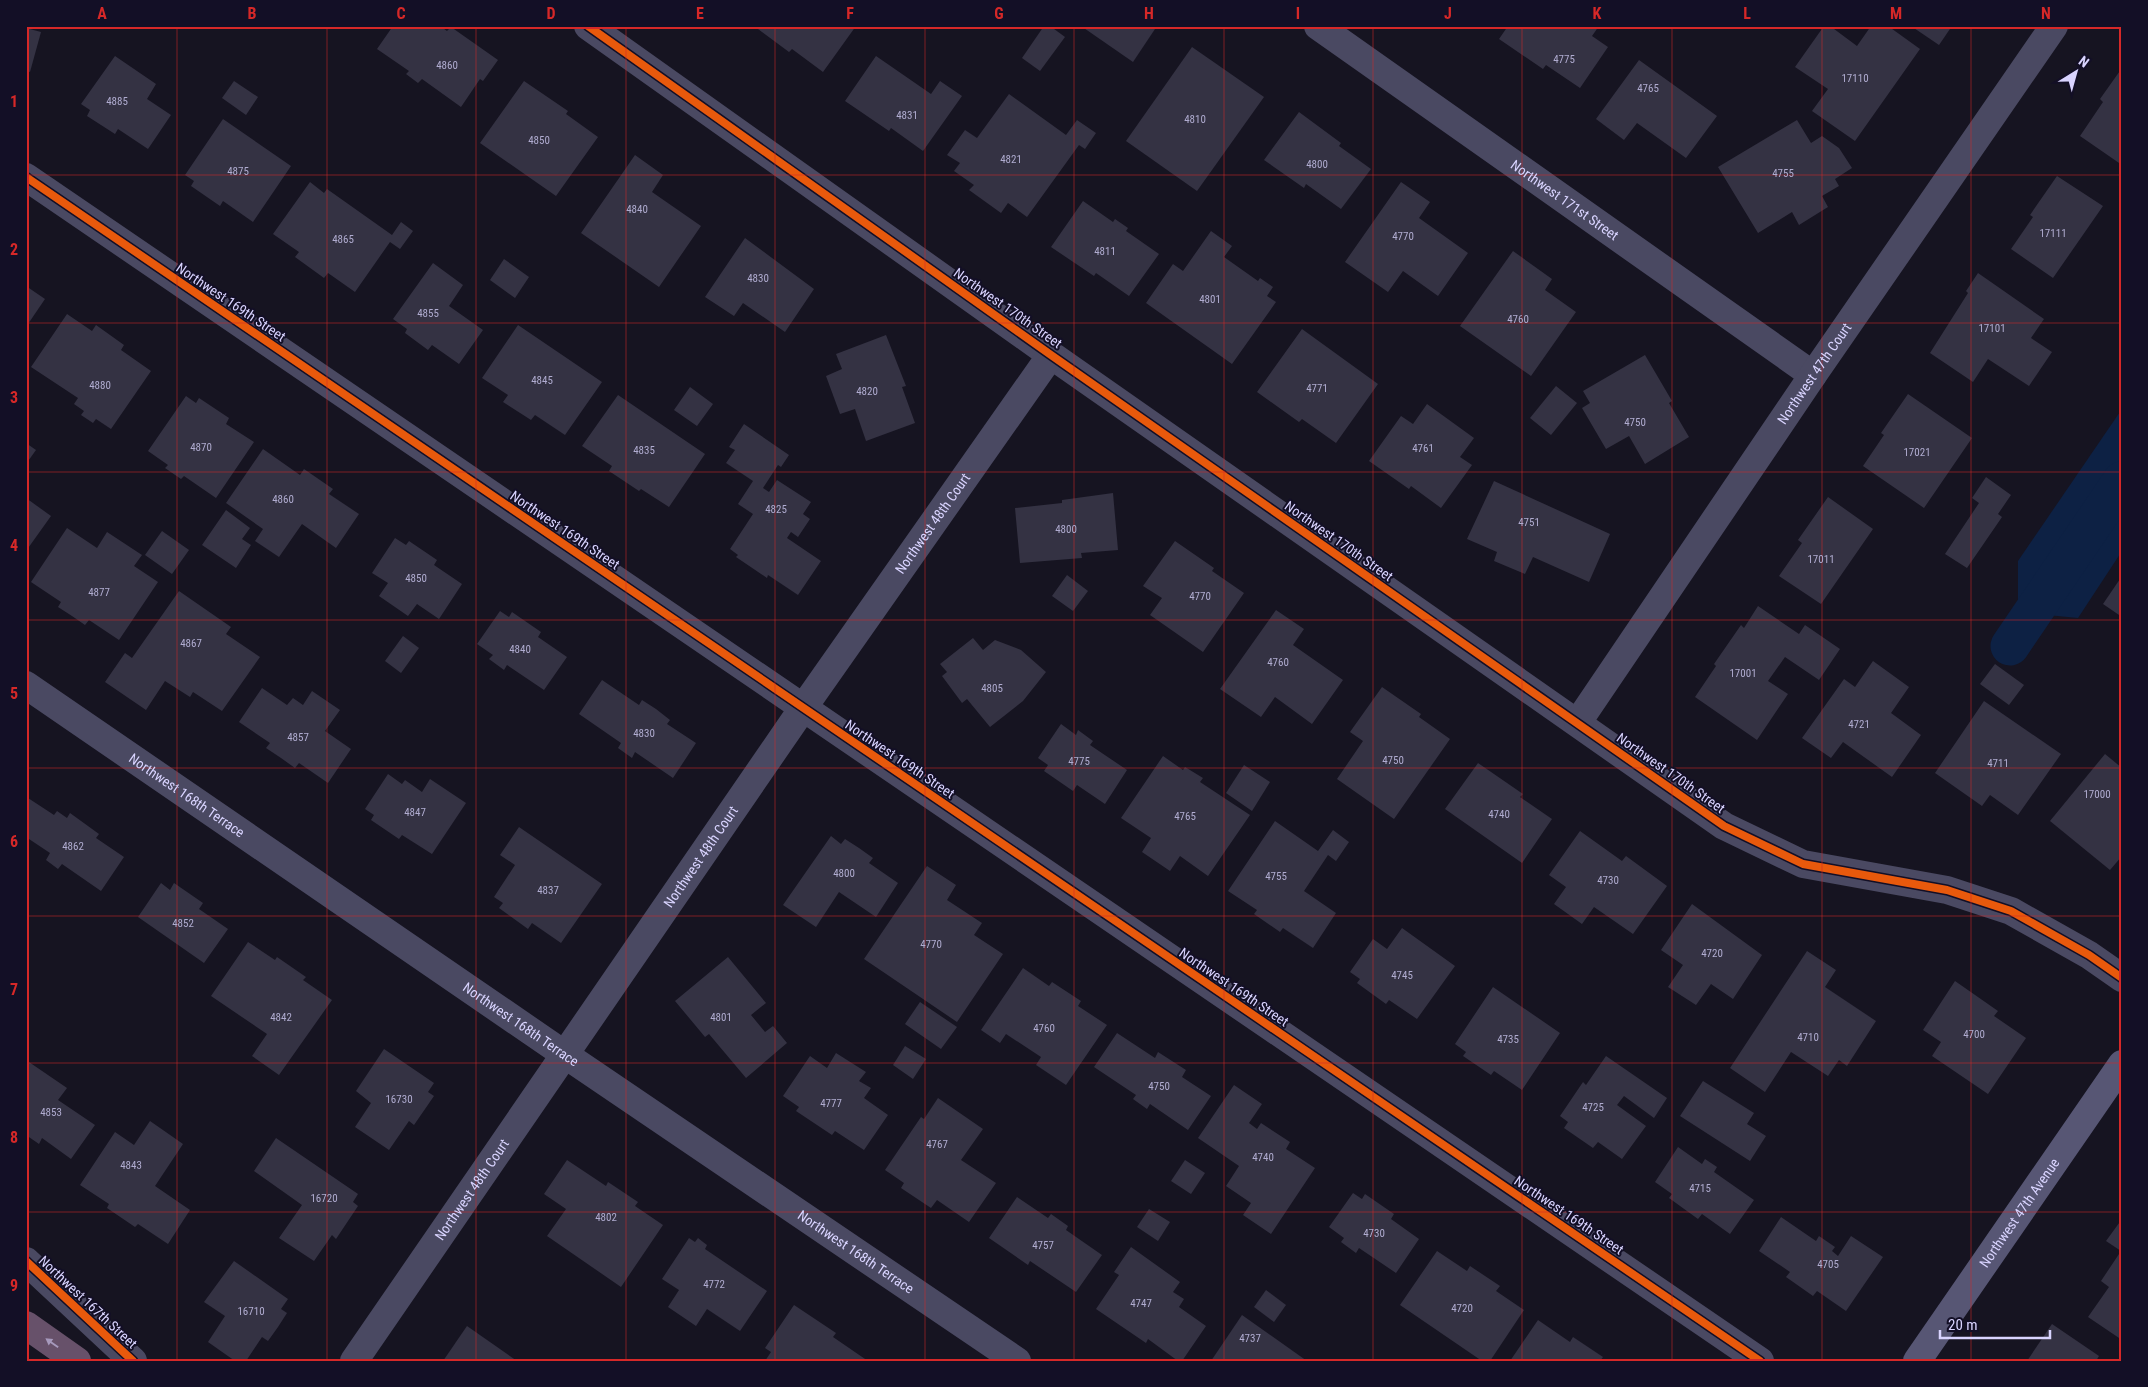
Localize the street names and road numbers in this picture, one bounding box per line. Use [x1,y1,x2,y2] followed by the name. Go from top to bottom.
[1508,157,1622,243] street label: Northwest 171st Street
[173,260,289,344] street label: Northwest 169th Street
[951,265,1065,351] street label: Northwest 170th Street
[1774,320,1855,427] street label: Northwest 47th Court
[892,470,973,577] street label: Northwest 48th Court
[507,488,623,572] street label: Northwest 169th Street
[1282,498,1396,584] street label: Northwest 170th Street
[842,717,958,801] street label: Northwest 169th Street
[1614,730,1728,816] street label: Northwest 170th Street
[126,750,248,841] street label: Northwest 168th Terrace
[660,803,741,910] street label: Northwest 48th Court
[1176,945,1292,1029] street label: Northwest 169th Street
[460,979,582,1070] street label: Northwest 168th Terrace
[431,1136,512,1243] street label: Northwest 48th Court
[1976,1155,2063,1270] street label: Northwest 47th Avenue
[1511,1173,1627,1257] street label: Northwest 169th Street
[795,1207,917,1297] street label: Northwest 168th Terrace
[36,1252,140,1352] street label: Northwest 167th Street

